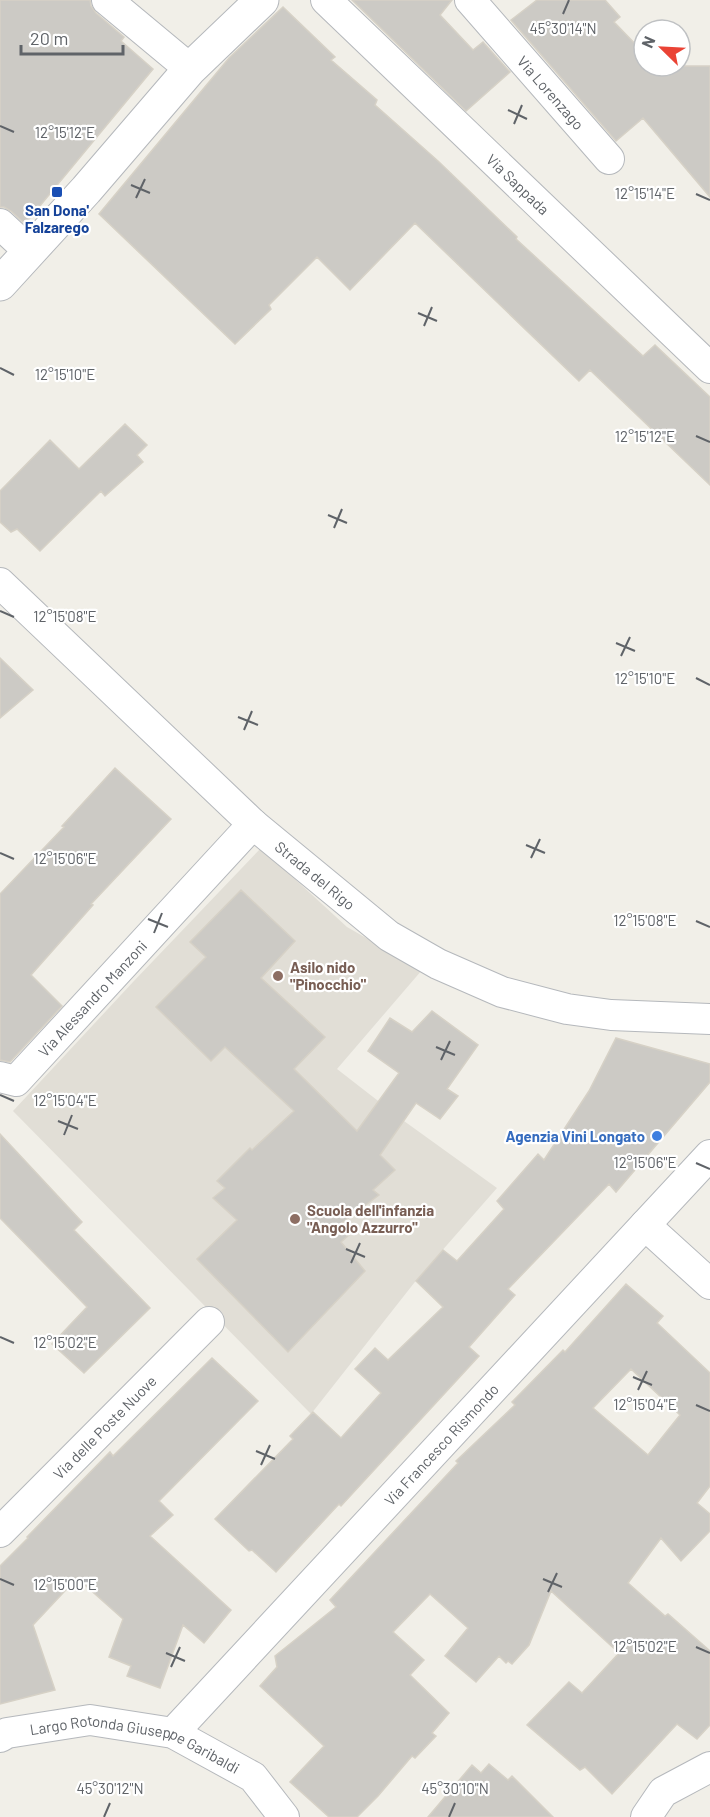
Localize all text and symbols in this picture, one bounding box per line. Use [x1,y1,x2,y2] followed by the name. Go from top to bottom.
[21,18,123,56] scale bar
[632,18,692,78] north arrow
[529,19,597,37] text: 45°30'14"N
[30,27,68,49] text: 20 m
[637,33,659,50] text: N
[514,52,588,133] street label: Via Lorenzago
[35,123,95,141] text: 12°15'12"E
[483,150,553,218] street label: Via Sappada
[615,184,675,202] text: 12°15'14"E
[50,185,64,199] marker: San Dona' Falzarego
[25,201,89,236] place label: San Dona' Falzarego
[35,365,95,383] text: 12°15'10"E
[615,427,675,445] text: 12°15'12"E
[33,607,97,625] text: 12°15'08"E
[615,669,675,687] text: 12°15'10"E
[272,837,359,913] street label: Strada del Rigo
[33,849,97,867] text: 12°15'06"E
[613,911,677,929] text: 12°15'08"E
[34,936,150,1060] street label: Via Alessandro Manzoni
[290,958,367,993] place label: Asilo nido "Pinocchio"
[271,969,285,983] marker: Asilo nido "Pinocchio"
[33,1091,97,1109] text: 12°15'04"E
[505,1127,645,1145] place label: Agenzia Vini Longato
[650,1129,664,1143] marker: Agenzia Vini Longato
[613,1153,677,1171] text: 12°15'06"E
[307,1201,434,1236] place label: Scuola dell'infanzia "Angolo Azzurro"
[288,1212,302,1226] marker: Scuola dell'infanzia "Angolo Azzurro"
[33,1333,97,1351] text: 12°15'02"E
[49,1372,160,1483] street label: Via delle Poste Nuove
[380,1380,502,1509] street label: Via Francesco Rismondo
[613,1395,677,1413] text: 12°15'04"E
[33,1575,97,1593] text: 12°15'00"E
[613,1637,677,1655] text: 12°15'02"E
[29,1711,243,1777] street label: Largo Rotonda Giuseppe Garibaldi
[76,1779,144,1797] text: 45°30'12"N
[421,1779,489,1797] text: 45°30'10"N

